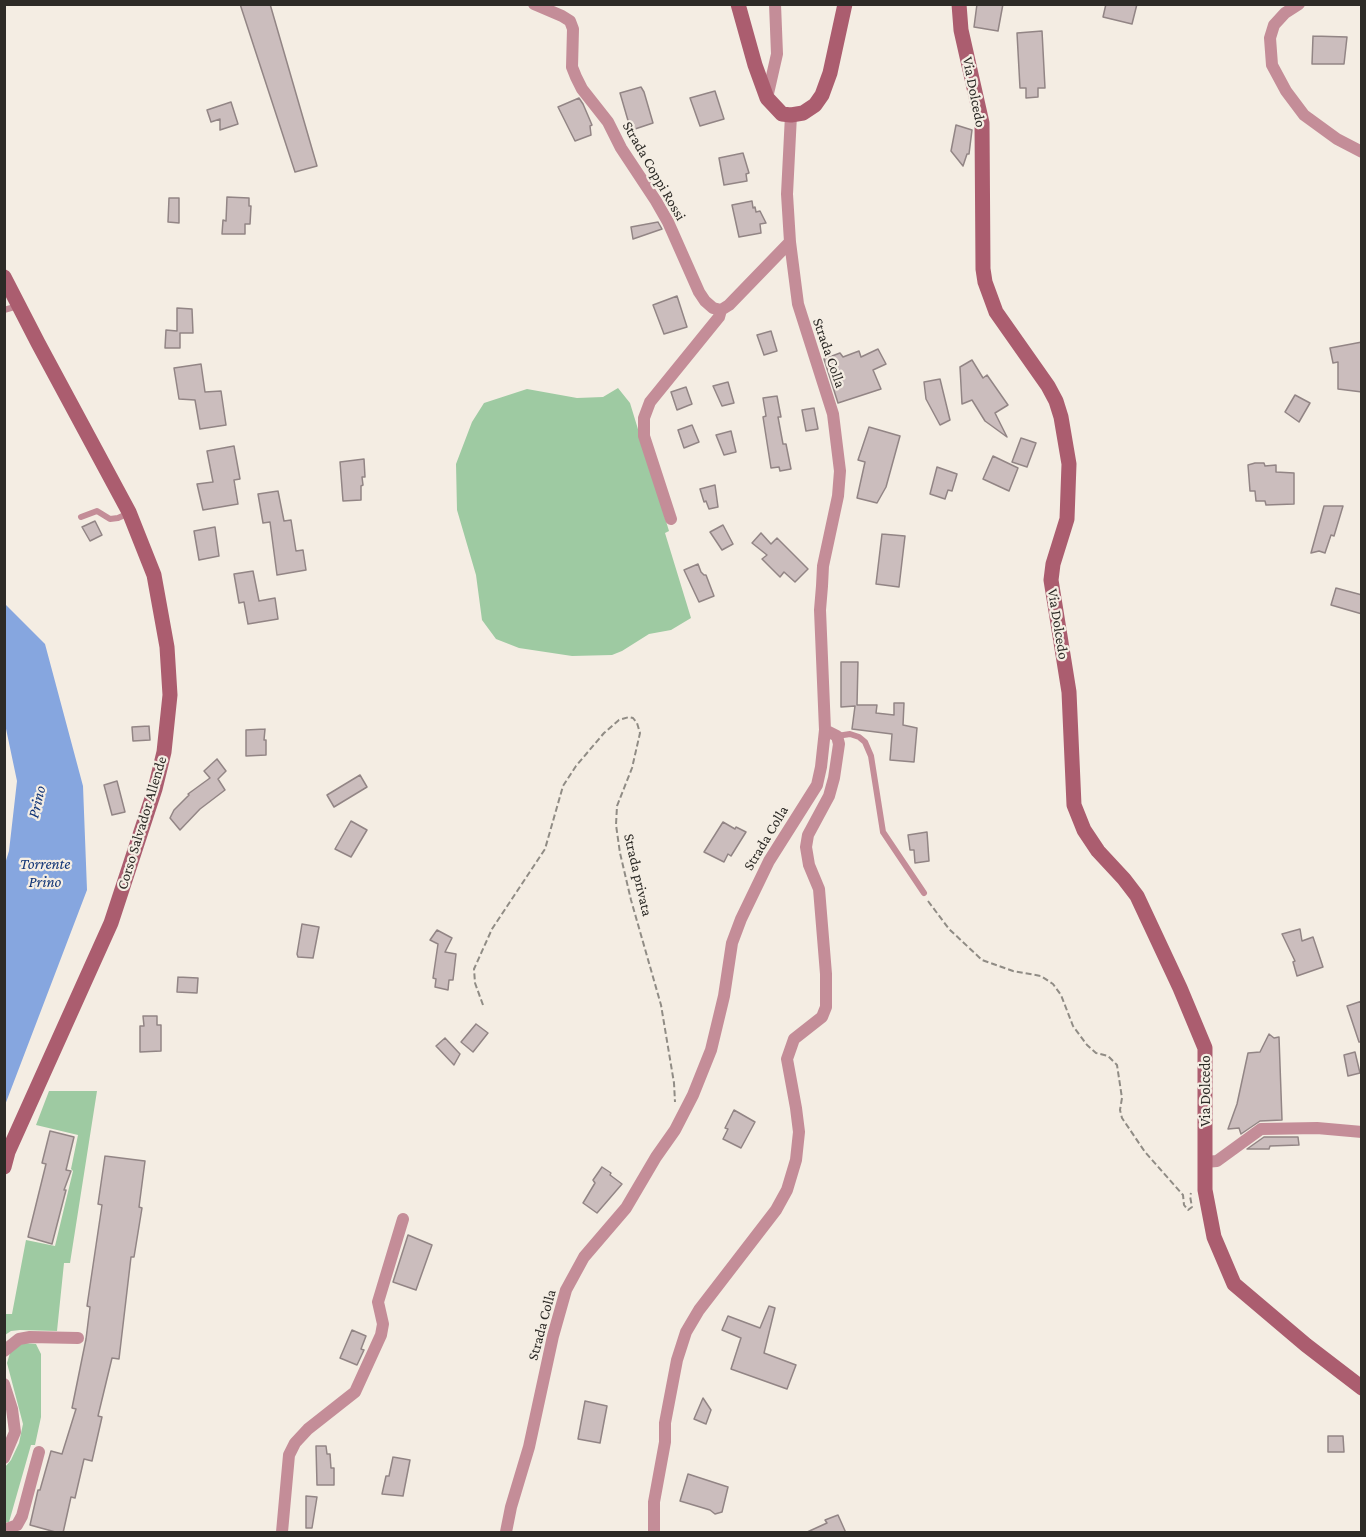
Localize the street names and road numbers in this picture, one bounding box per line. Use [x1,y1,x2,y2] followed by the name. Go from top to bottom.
[958,55,990,129] street label: Via Dolcedo
[618,118,690,224] street label: Strada Coppi Rossi
[809,316,849,390] street label: Strada Colla
[1044,587,1072,661] street label: Via Dolcedo
[113,754,171,892] street label: Corso Salvador Allende
[740,802,792,874] street label: Strada Colla
[620,832,656,918] street label: Strada privata
[1196,1055,1214,1127] street label: Via Dolcedo
[524,1288,560,1362] street label: Strada Colla

